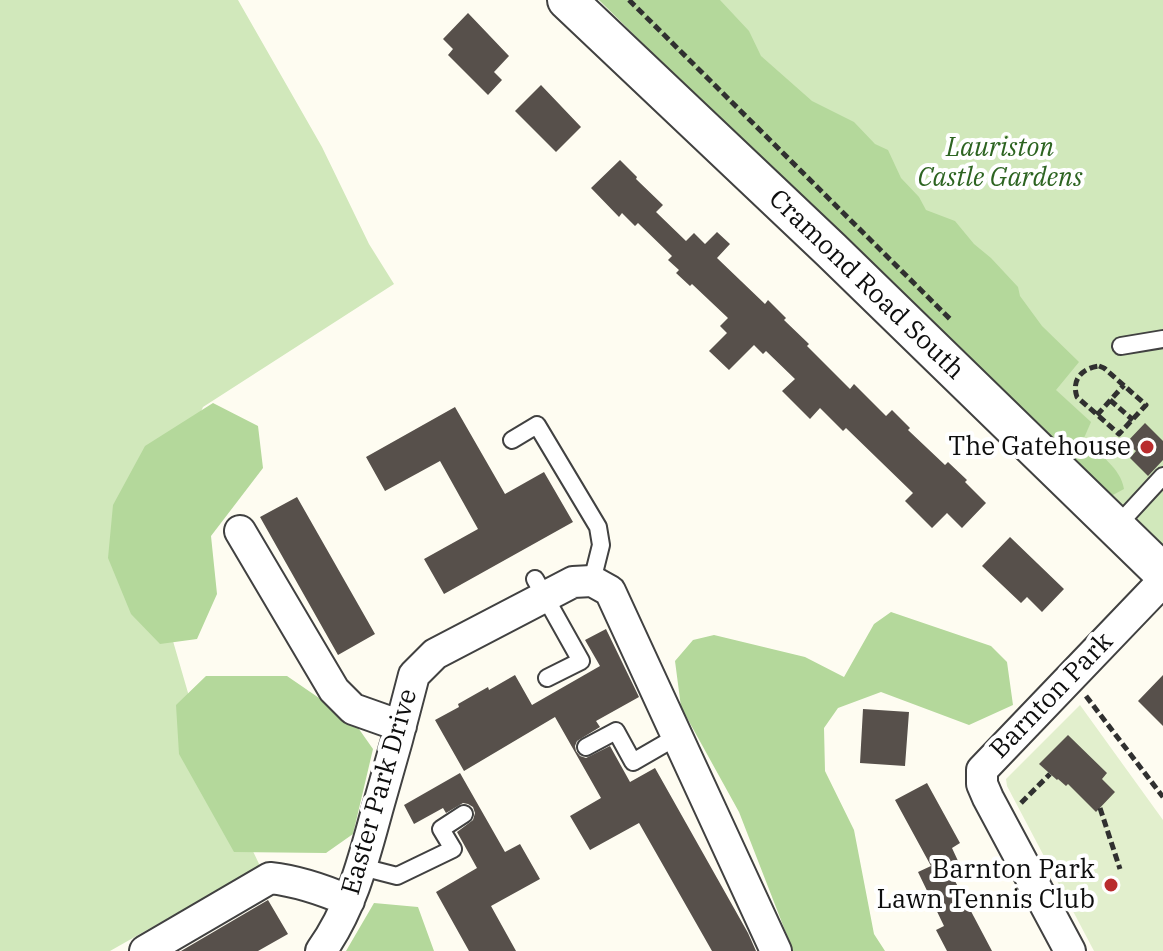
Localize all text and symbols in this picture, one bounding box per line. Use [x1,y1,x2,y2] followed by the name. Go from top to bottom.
[917,132,1083,194] park label: Lauriston Castle Gardens
[762,184,970,386] street label: Cramond Road South
[948,431,1131,463] place label: The Gatehouse
[1138,438,1156,456] marker: The Gatehouse
[984,627,1120,765] street label: Barnton Park
[336,686,424,898] street label: Easter Park Drive
[877,854,1095,916] place label: Barnton Park Lawn Tennis Club
[1102,876,1120,894] marker: Barnton Park Lawn Tennis Club

